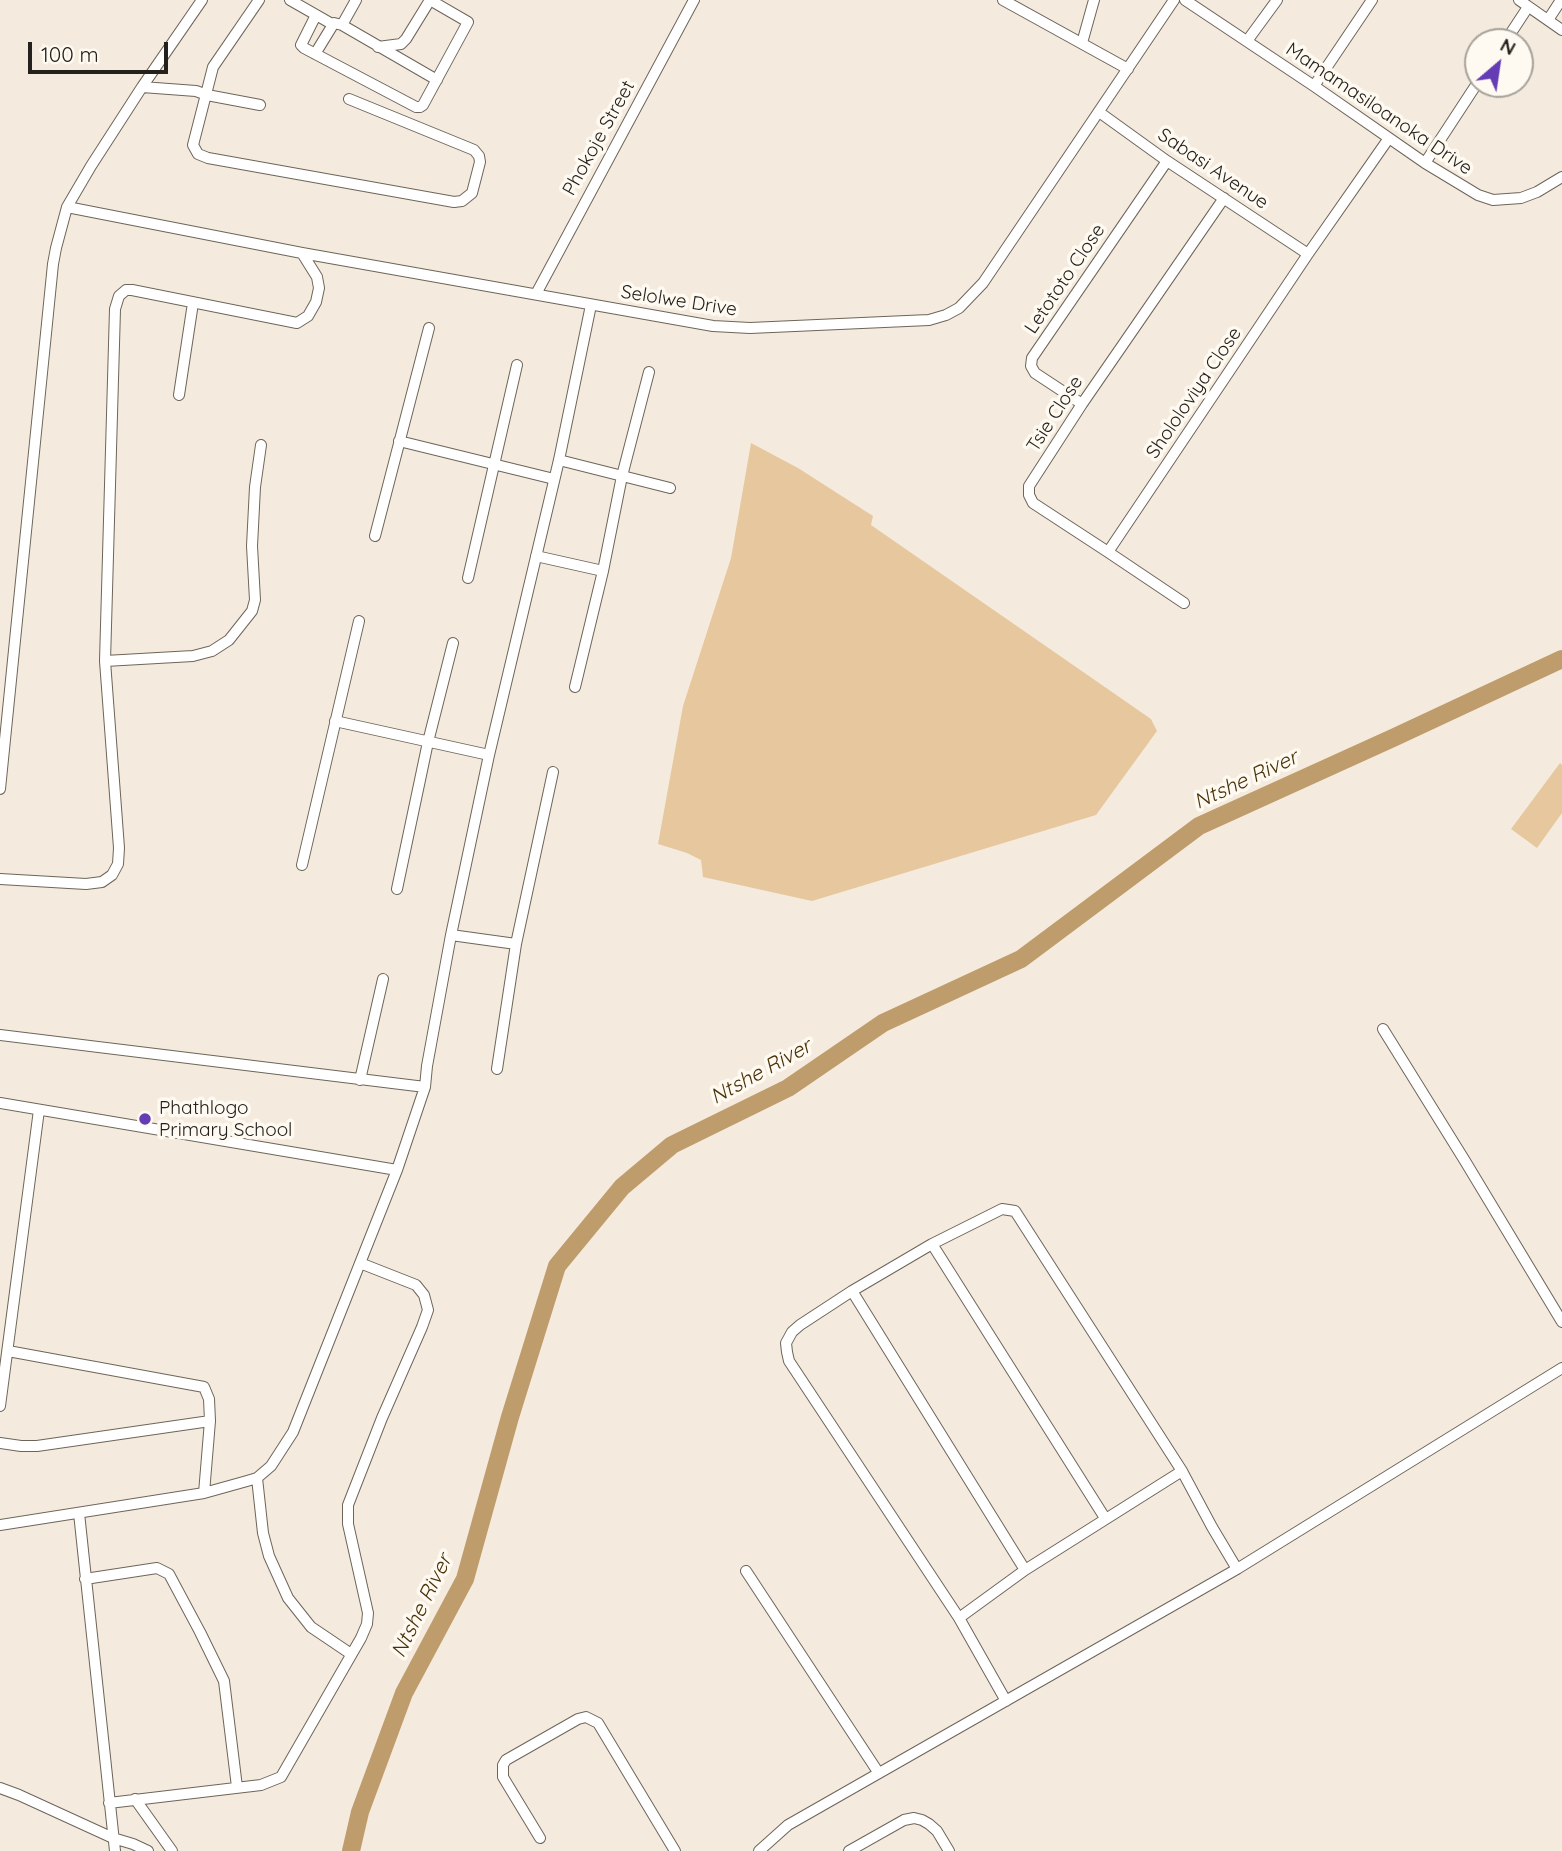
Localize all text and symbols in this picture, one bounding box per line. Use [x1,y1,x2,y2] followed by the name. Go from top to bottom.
[32,28,172,72] scale bar
[1464,28,1534,98] north arrow
[1496,33,1520,60] text: N
[1281,38,1477,180] street label: Mamamasiloanoka Drive
[41,41,99,67] text: 100 m
[558,77,640,199] street label: Phokoje Street
[1153,124,1273,214] street label: Sabasi Avenue
[1020,220,1110,338] street label: Letototo Close
[619,281,739,321] street label: Selolwe Drive
[1142,323,1246,463] street label: Shololoviya Close
[1022,372,1088,456] street label: Tsie Close
[1190,745,1302,815] water label: Ntshe River
[706,1034,816,1110] water label: Ntshe River
[159,1097,292,1141] place label: Phathlogo Primary School
[137,1111,153,1127] marker: Phathlogo Primary School
[386,1550,458,1662] water label: Ntshe River

